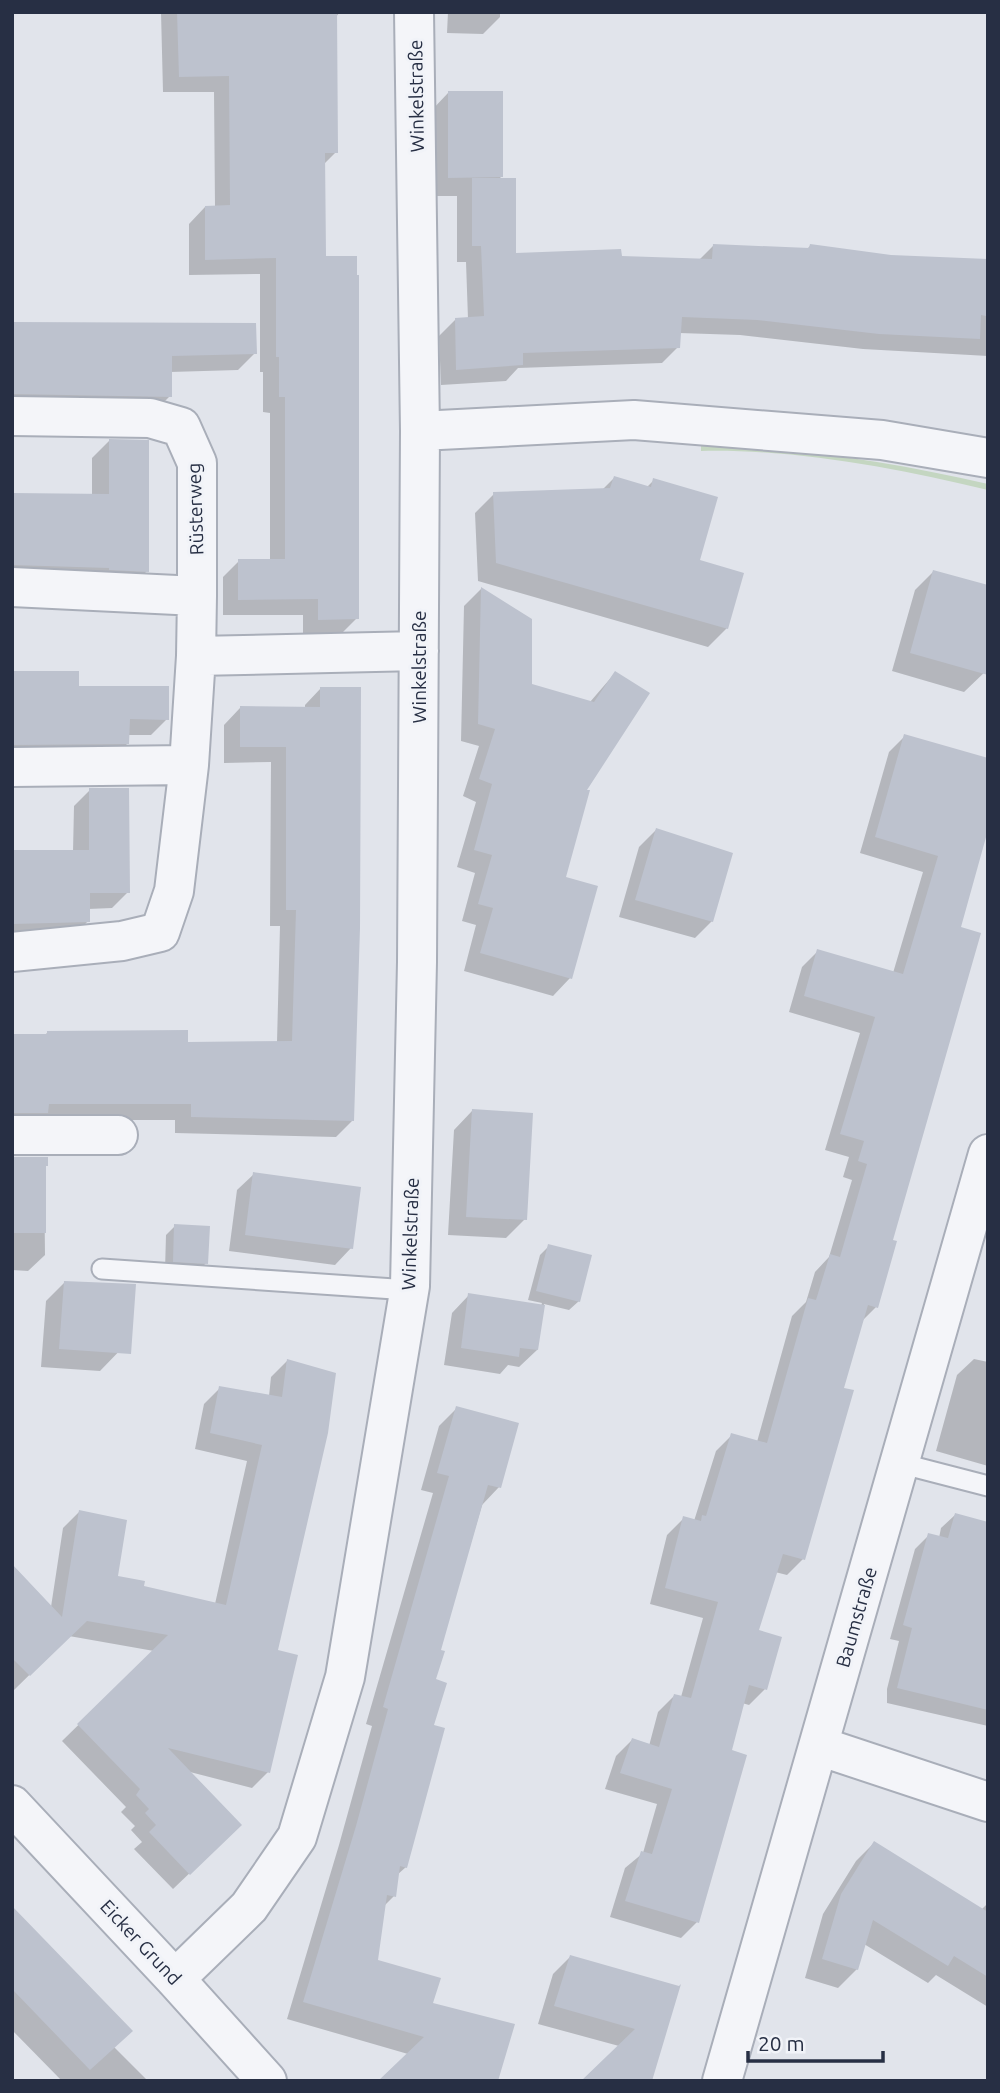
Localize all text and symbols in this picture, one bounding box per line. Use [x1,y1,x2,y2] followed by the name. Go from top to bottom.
[404,39,428,153] street label: Winkelstraße
[182,462,208,556] street label: Rüsterweg
[408,611,430,723] street label: Winkelstraße
[397,1177,423,1291] street label: Winkelstraße
[831,1564,881,1670] street label: Baumstraße
[96,1895,186,1989] street label: Eicker Grund
[748,2020,883,2064] scale bar
[758,2031,805,2055] text: 20 m

